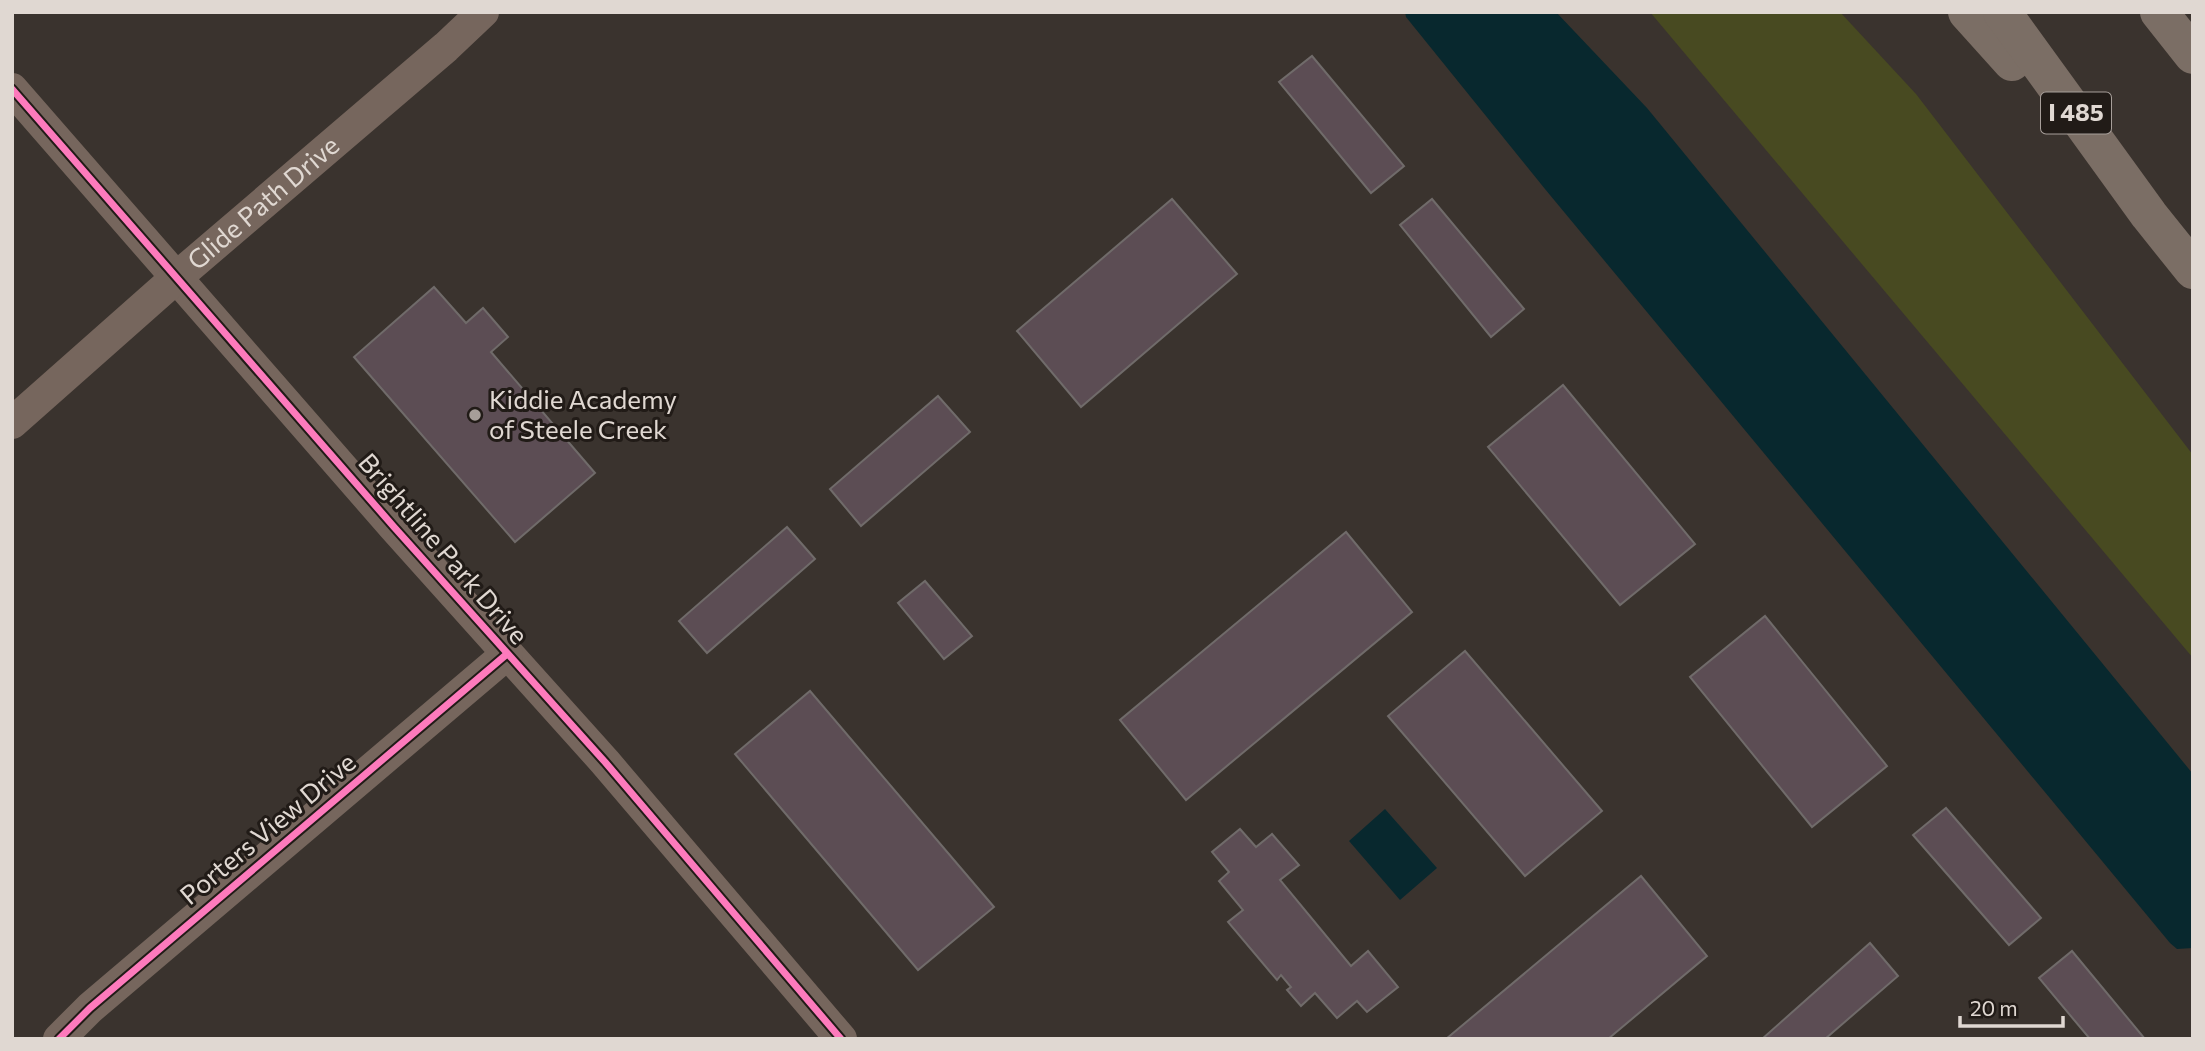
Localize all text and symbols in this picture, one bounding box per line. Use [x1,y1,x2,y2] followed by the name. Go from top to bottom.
[2041,92,2111,134] road number: I 485
[180,129,344,275] street label: Glide Path Drive
[489,383,677,444] place label: Kiddie Academy of Steele Creek
[467,407,483,423] marker: Kiddie Academy of Steele Creek
[353,446,535,650] street label: Brightline Park Drive
[173,746,361,910] street label: Porters View Drive
[1960,984,2063,1028] scale bar
[1970,995,2018,1020] text: 20 m

